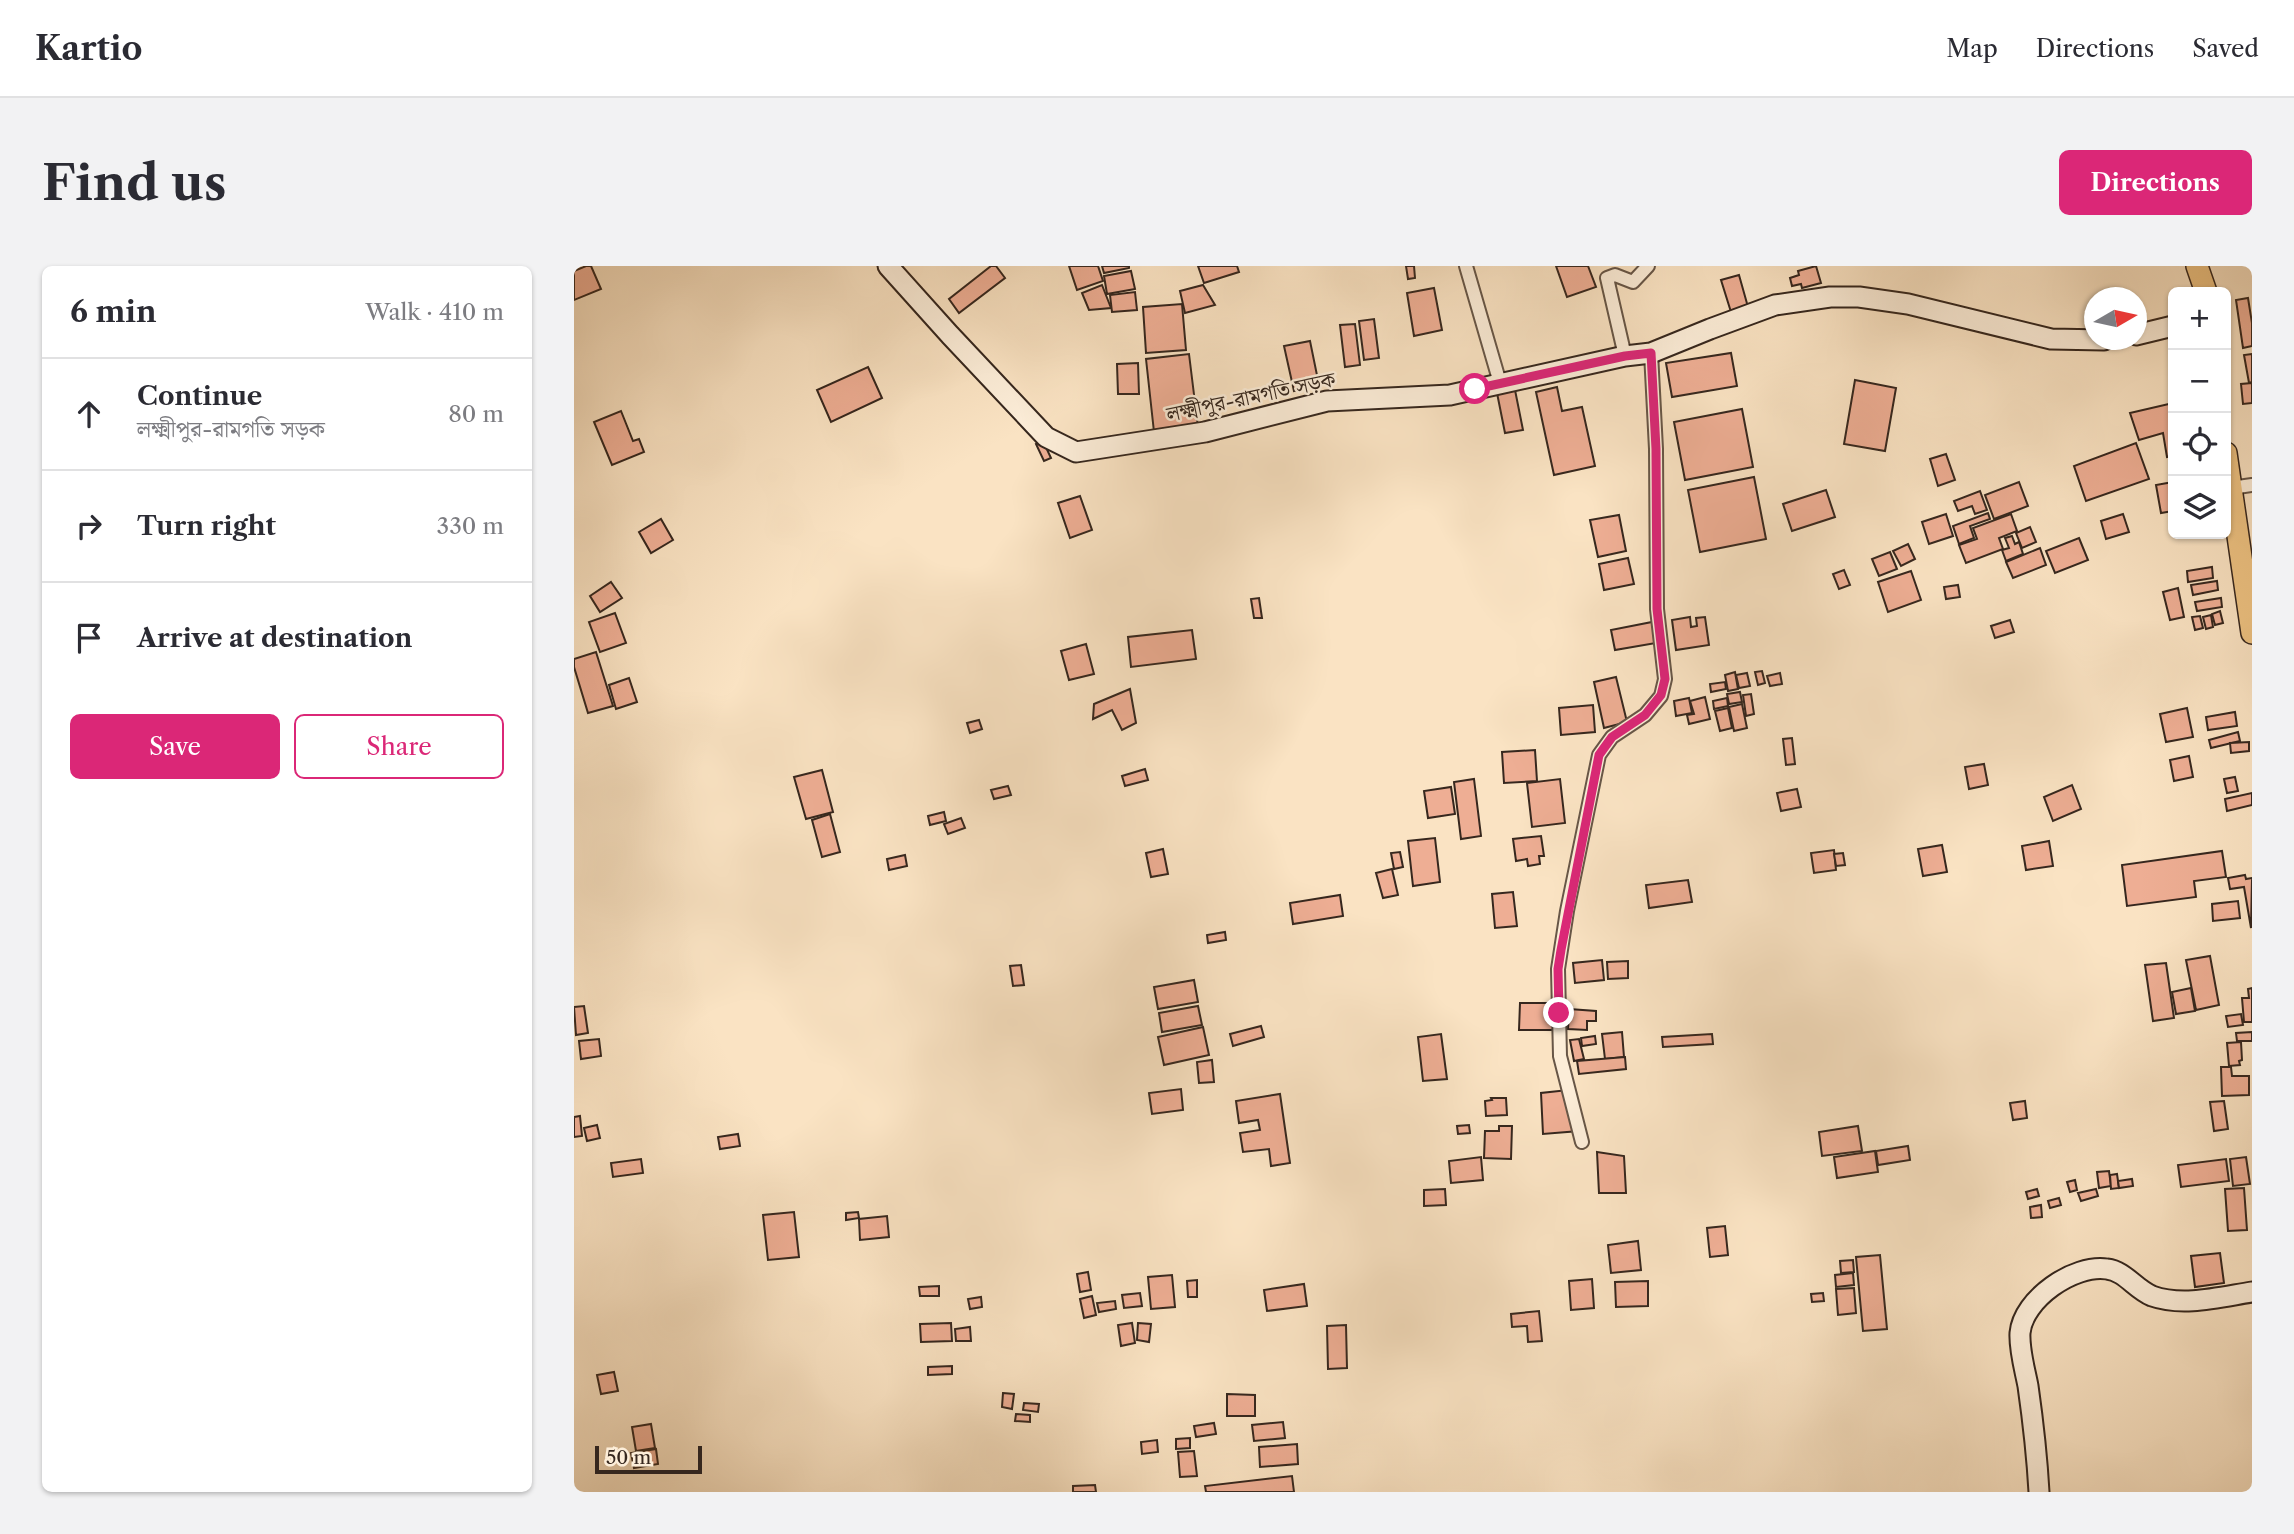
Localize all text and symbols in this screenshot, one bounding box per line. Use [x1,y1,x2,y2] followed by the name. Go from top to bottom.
[35,28,143,69] text: Kartio
[1946,34,1998,63] text: Map
[2036,34,2154,63] text: Directions
[2192,34,2259,63] text: Saved
[2059,150,2252,215] button: Directions
[42,152,226,213] text: Find us
[2084,287,2147,350] north arrow
[2168,287,2231,539] map controls
[2168,287,2231,350] button: +
[70,293,157,330] text: 6 min
[365,298,504,326] text: Walk · 410 m
[2168,350,2231,413] button: −
[1163,366,1339,428] street label: লক্ষ্মীপুর-রামগতি সড়ক
[1459,373,1490,404] route start
[137,380,262,412] text: Continue
[70,395,108,433] icon: ahead
[448,400,504,428] text: 80 m
[2168,413,2231,476] button: locate
[137,415,325,443] text: লক্ষ্মীপুর-রামগতি সড়ক
[2168,476,2231,539] button: layers
[70,507,108,545] icon: right
[137,510,276,542] text: Turn right
[437,512,504,540] text: 330 m
[70,619,108,657] icon: arrive
[137,622,412,654] text: Arrive at destination
[70,714,280,779] button: Save
[294,714,504,779] button: Share
[1543,997,1574,1028] route end
[595,1443,702,1475] scale bar
[606,1446,651,1469] text: 50 m

